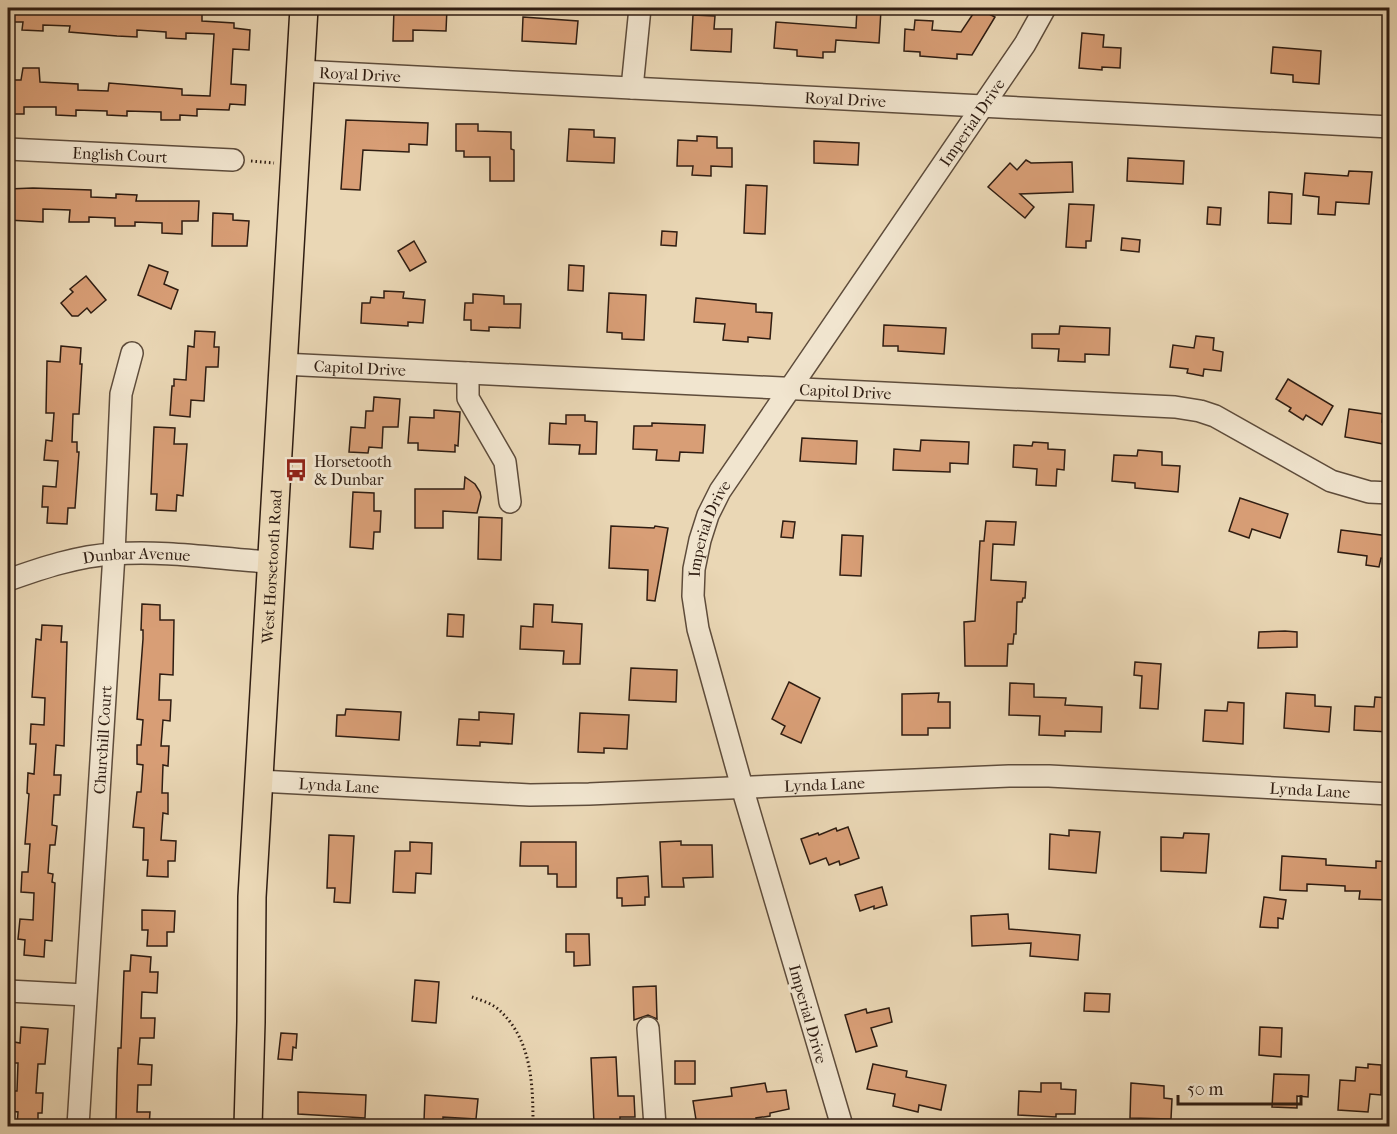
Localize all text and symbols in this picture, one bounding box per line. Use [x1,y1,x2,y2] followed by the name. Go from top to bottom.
[319,62,401,86] street label: Royal Drive
[935,75,1008,170] street label: Imperial Drive
[804,87,887,111] street label: Royal Drive
[72,143,168,166] street label: English Court
[313,356,406,379] street label: Capitol Drive
[799,379,892,403] street label: Capitol Drive
[314,452,392,489] place label: Horsetooth & Dunbar
[283,457,309,483] bus stop icon: Horsetooth & Dunbar
[684,476,734,577] street label: Imperial Drive
[257,489,285,645] street label: West Horsetooth Road
[81,543,191,567] street label: Dunbar Avenue
[89,685,115,795] street label: Churchill Court
[784,773,865,795] street label: Lynda Lane
[298,774,380,797] street label: Lynda Lane
[1269,778,1351,801] street label: Lynda Lane
[785,962,831,1066] street label: Imperial Drive
[1178,1068,1301,1106] scale bar
[1187,1079,1224,1100] text: 50 m

